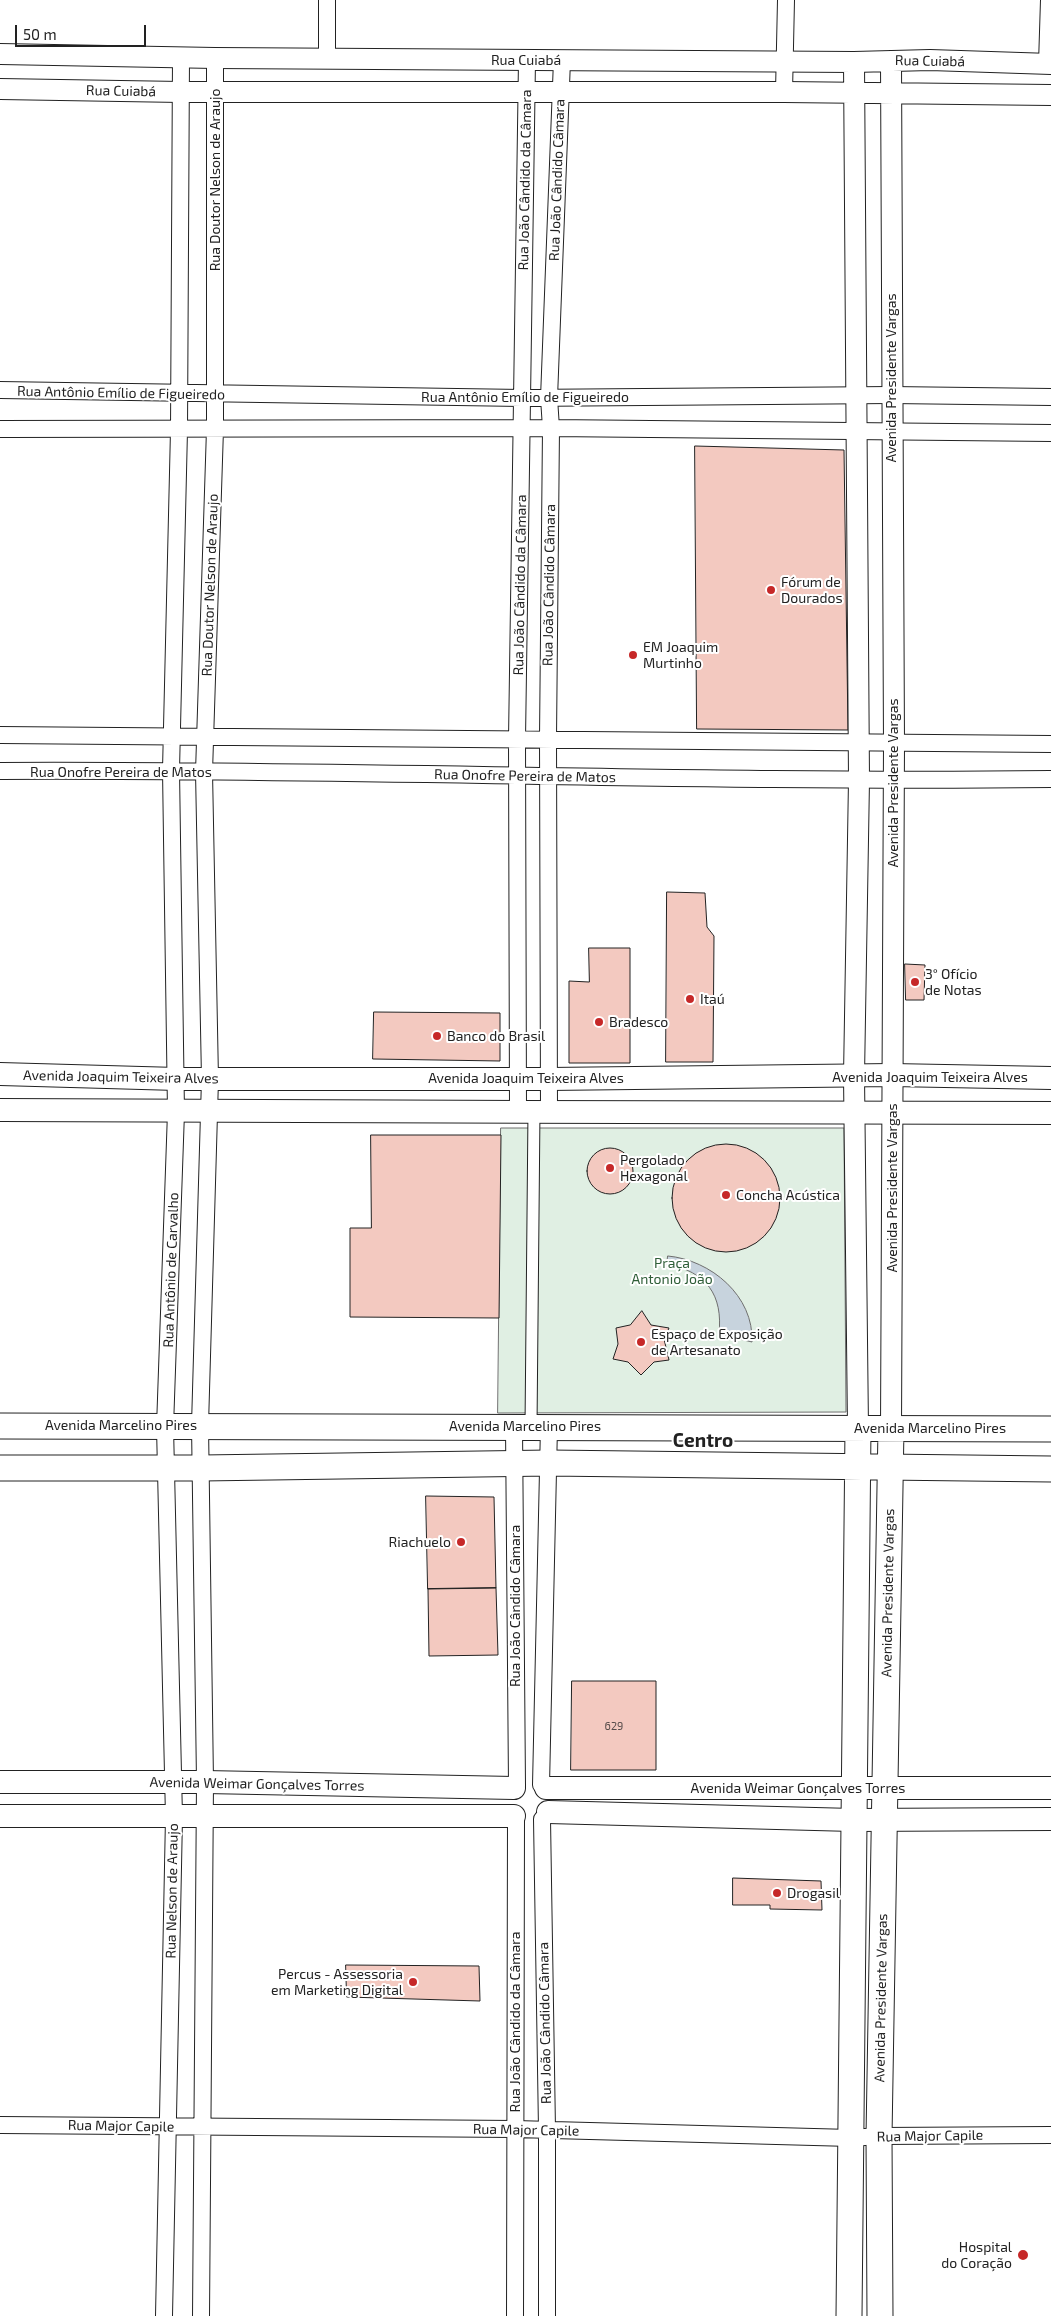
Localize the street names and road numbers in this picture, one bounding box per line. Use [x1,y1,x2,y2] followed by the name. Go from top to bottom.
[491,52,561,68] street label: Rua Cuiabá
[895,52,965,70] street label: Rua Cuiabá
[86,82,156,100] street label: Rua Cuiabá
[207,89,223,271] street label: Rua Doutor Nelson de Araujo
[515,89,535,271] street label: Rua João Cândido da Câmara
[546,99,568,261] street label: Rua João Cândido Câmara
[883,293,899,463] street label: Avenida Presidente Vargas
[17,383,225,403] street label: Rua Antônio Emílio de Figueiredo
[421,389,629,405] street label: Rua Antônio Emílio de Figueiredo
[198,493,222,677] street label: Rua Doutor Nelson de Araujo
[510,494,530,676] street label: Rua João Cândido da Câmara
[539,504,559,666] street label: Rua João Cândido Câmara
[885,698,901,868] street label: Avenida Presidente Vargas
[30,764,212,780] street label: Rua Onofre Pereira de Matos
[434,766,616,786] street label: Rua Onofre Pereira de Matos
[23,1067,219,1087] street label: Avenida Joaquim Teixeira Alves
[832,1069,1028,1085] street label: Avenida Joaquim Teixeira Alves
[428,1070,624,1086] street label: Avenida Joaquim Teixeira Alves
[884,1103,900,1273] street label: Avenida Presidente Vargas
[160,1192,182,1348] street label: Rua Antônio de Carvalho
[45,1417,197,1433] street label: Avenida Marcelino Pires
[449,1418,601,1434] street label: Avenida Marcelino Pires
[854,1420,1006,1436] street label: Avenida Marcelino Pires
[878,1508,898,1678] street label: Avenida Presidente Vargas
[507,1525,523,1687] street label: Rua João Cândido Câmara
[149,1774,365,1794] street label: Avenida Weimar Gonçalves Torres
[691,1780,905,1796] street label: Avenida Weimar Gonçalves Torres
[162,1823,182,1959] street label: Rua Nelson de Araujo
[871,1913,891,2083] street label: Avenida Presidente Vargas
[507,1931,523,2113] street label: Rua João Cândido da Câmara
[535,1942,555,2104] street label: Rua João Cândido Câmara
[68,2117,174,2135] street label: Rua Major Capile
[473,2121,579,2139] street label: Rua Major Capile
[877,2127,983,2145] street label: Rua Major Capile

